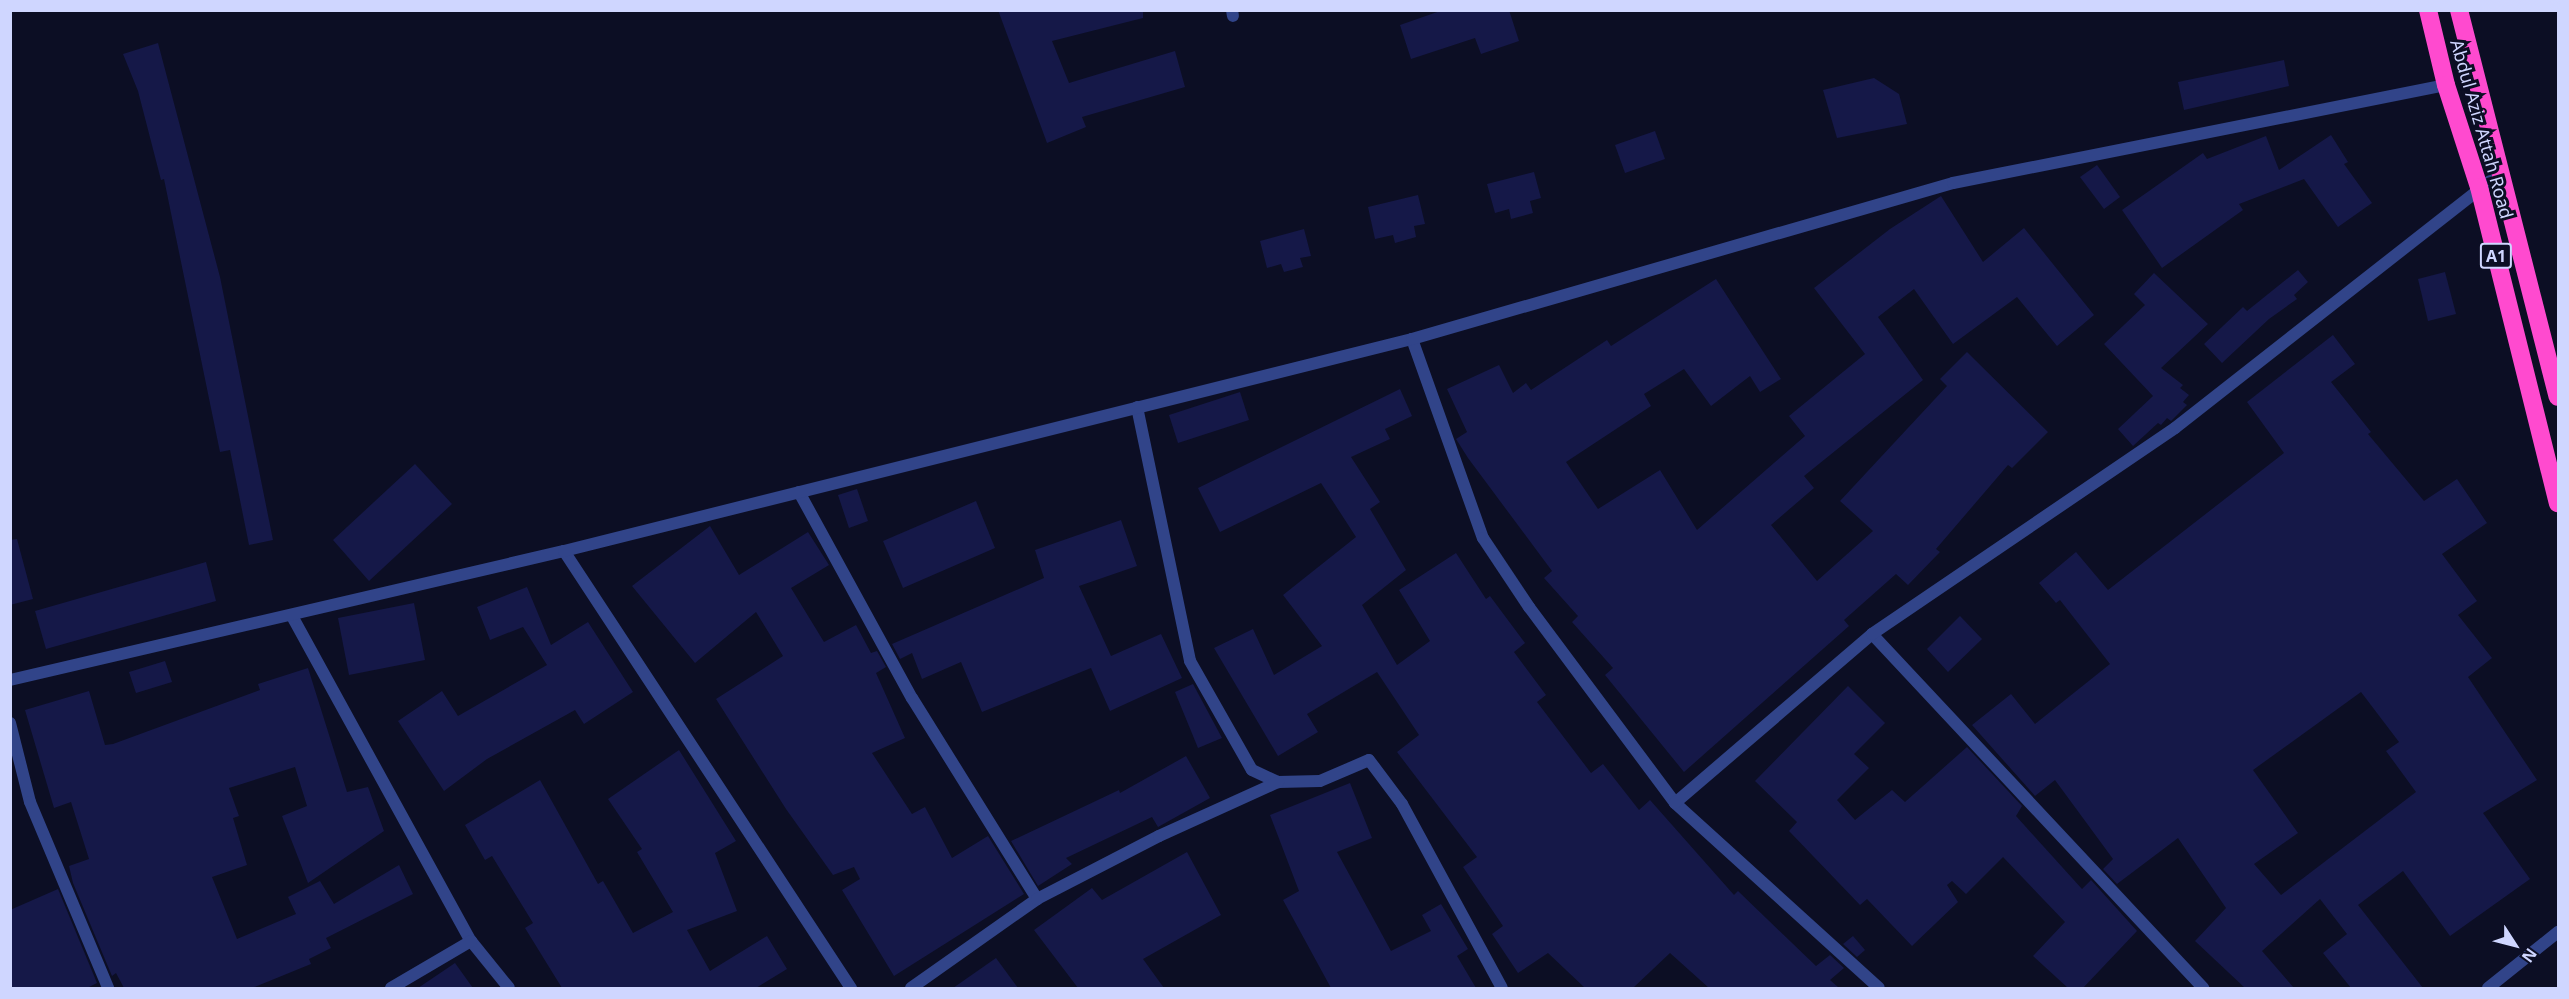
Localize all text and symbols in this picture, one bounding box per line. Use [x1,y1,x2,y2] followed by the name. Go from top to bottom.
[2446,37,2518,221] street label: Abdul Aziz Attah Road
[2480,243,2512,269] road number: A1
[2485,915,2545,975] north arrow
[2517,944,2542,967] text: N

